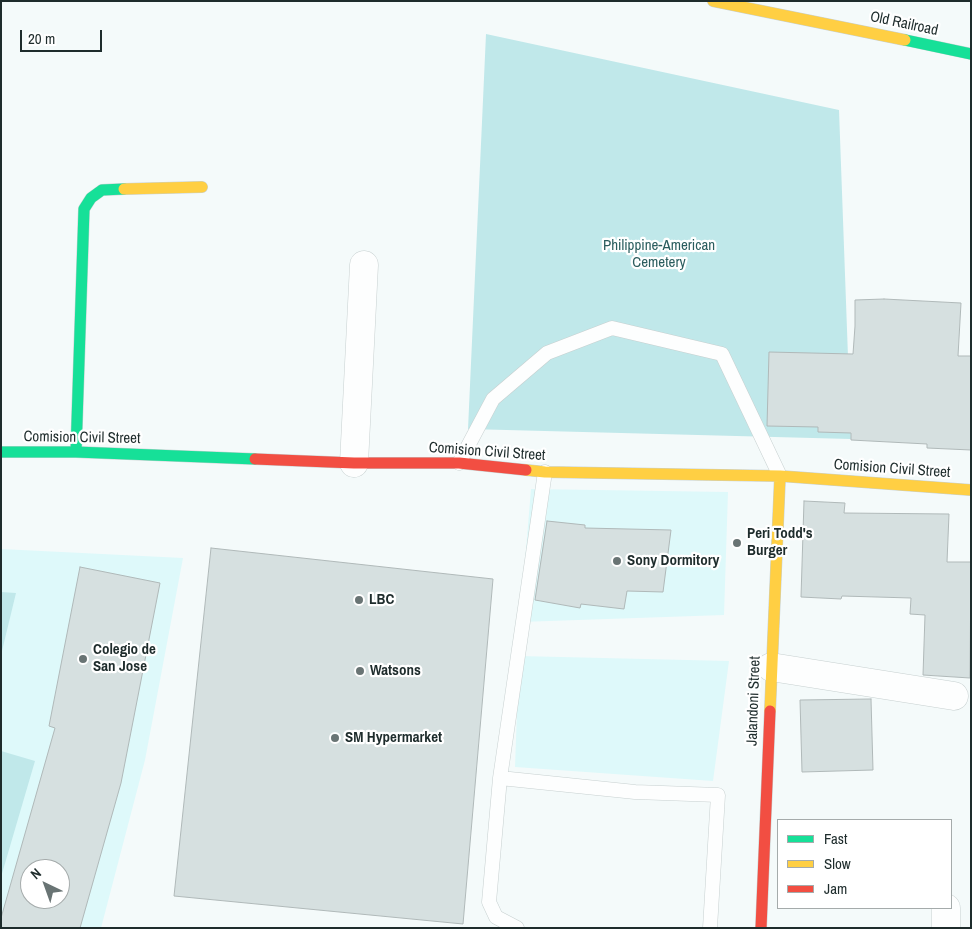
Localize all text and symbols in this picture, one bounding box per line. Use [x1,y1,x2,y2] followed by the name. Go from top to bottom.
[868,8,940,40] street label: Old Railroad
[22,20,105,52] scale bar
[28,28,55,49] text: 20 m
[603,237,715,272] park label: Philippine-American Cemetery
[23,428,141,448] street label: Comision Civil Street
[428,439,546,465] street label: Comision Civil Street
[833,456,951,482] street label: Comision Civil Street
[747,525,813,560] place label: Peri Todd's Burger
[731,537,743,549] marker: Peri Todd's Burger
[627,552,719,570] place label: Sony Dormitory
[611,555,623,567] marker: Sony Dormitory
[369,591,394,609] place label: LBC
[353,594,365,606] marker: LBC
[93,641,156,676] place label: Colegio de San Jose
[77,653,89,665] marker: Colegio de San Jose
[743,656,765,746] street label: Jalandoni Street
[370,662,421,680] place label: Watsons
[354,665,366,677] marker: Watsons
[345,729,442,747] place label: SM Hypermarket
[329,732,341,744] marker: SM Hypermarket
[777,819,952,909] legend
[824,828,847,849] text: Fast
[824,853,851,874] text: Slow
[20,859,70,909] north arrow
[27,864,45,883] text: N
[824,878,847,899] text: Jam

